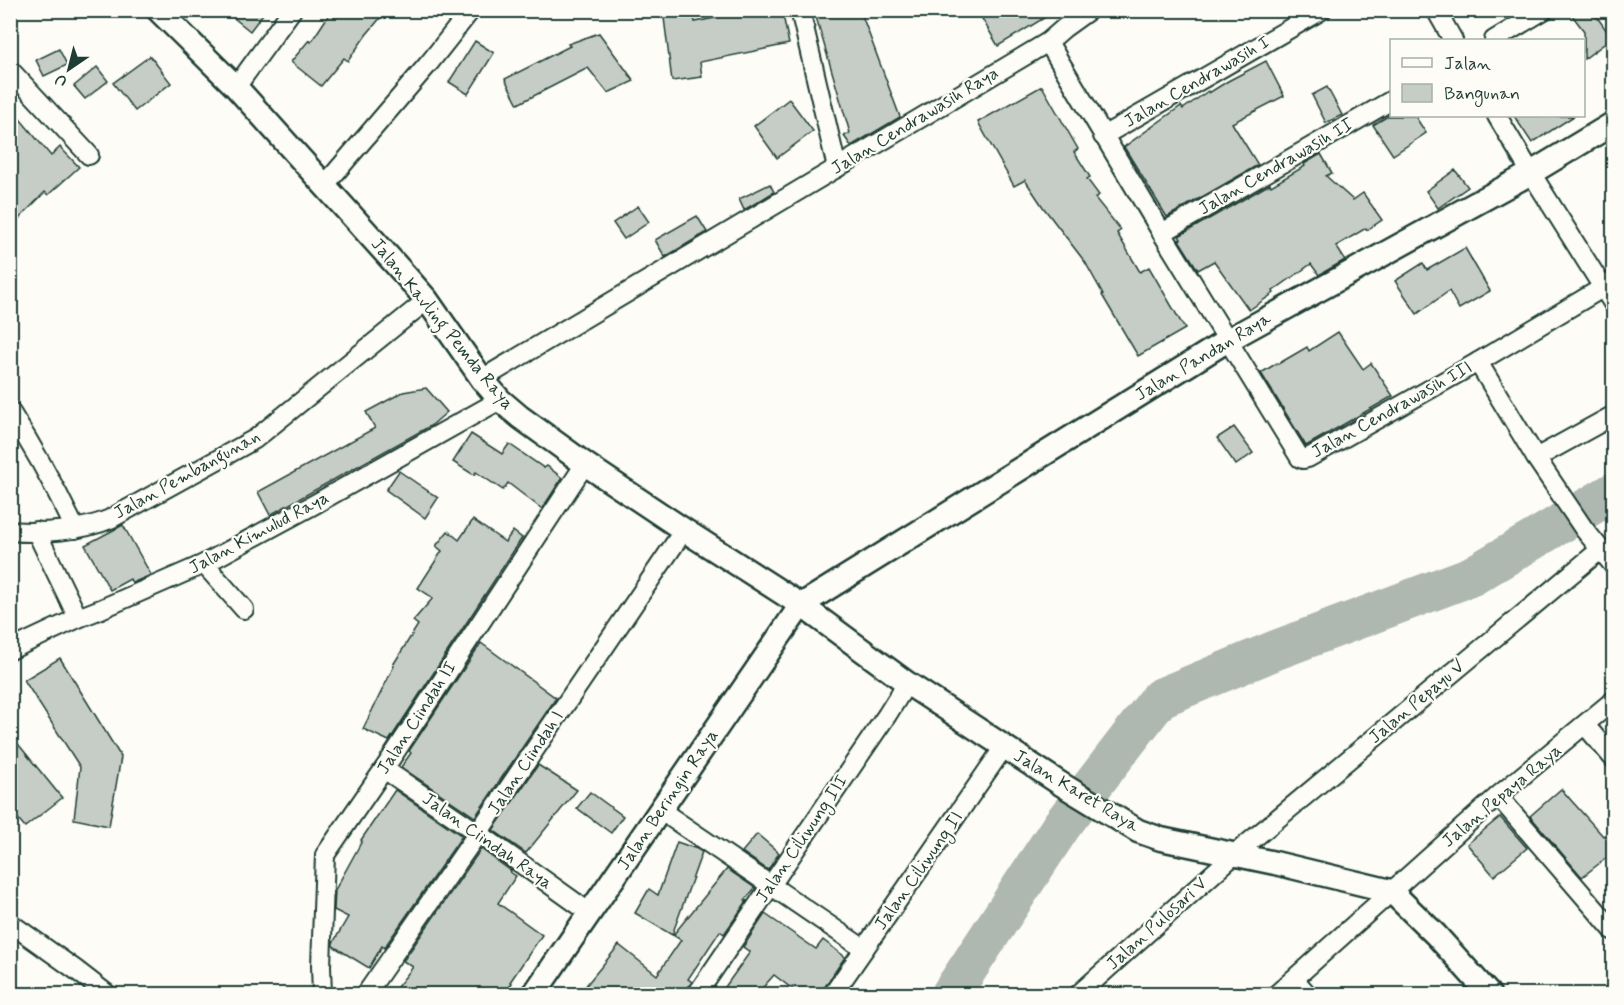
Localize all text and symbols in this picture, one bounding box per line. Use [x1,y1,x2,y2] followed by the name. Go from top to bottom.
[1120,30,1274,134] street label: Jalan Cendrawasih I
[39,39,99,99] north arrow
[1390,39,1585,117] legend
[1444,52,1491,76] text: Jalan
[827,61,1003,181] street label: Jalan Cendrawasih Raya
[51,68,72,92] text: U
[1444,82,1520,107] text: Bangunan
[1194,113,1358,221] street label: Jalan Cendrawasih II
[364,233,519,416] street label: Jalan Kavling Pemda Raya
[1131,307,1275,407] street label: Jalan Pandan Raya
[1307,356,1477,464] street label: Jalan Cendrawasih III
[110,425,265,527] street label: Jalan Pembangunan
[185,486,333,580] street label: Jalan Kimulud Raya
[1364,654,1470,749] street label: Jalan Pepayu V
[371,657,463,779] street label: Jalan Ciindah II
[482,706,570,820] street label: Jalan Ciindah I
[612,725,724,875] street label: Jalan Beringin Raya
[1437,739,1567,853] street label: Jalan Pepaya Raya
[1009,744,1143,838] street label: Jalan Karet Raya
[750,770,854,908] street label: Jalan Ciliwung III
[417,787,557,895] street label: Jalan Ciindah Raya
[869,807,970,936] street label: Jalan Ciliwung II
[1101,872,1213,976] street label: Jalan Pulosari V

